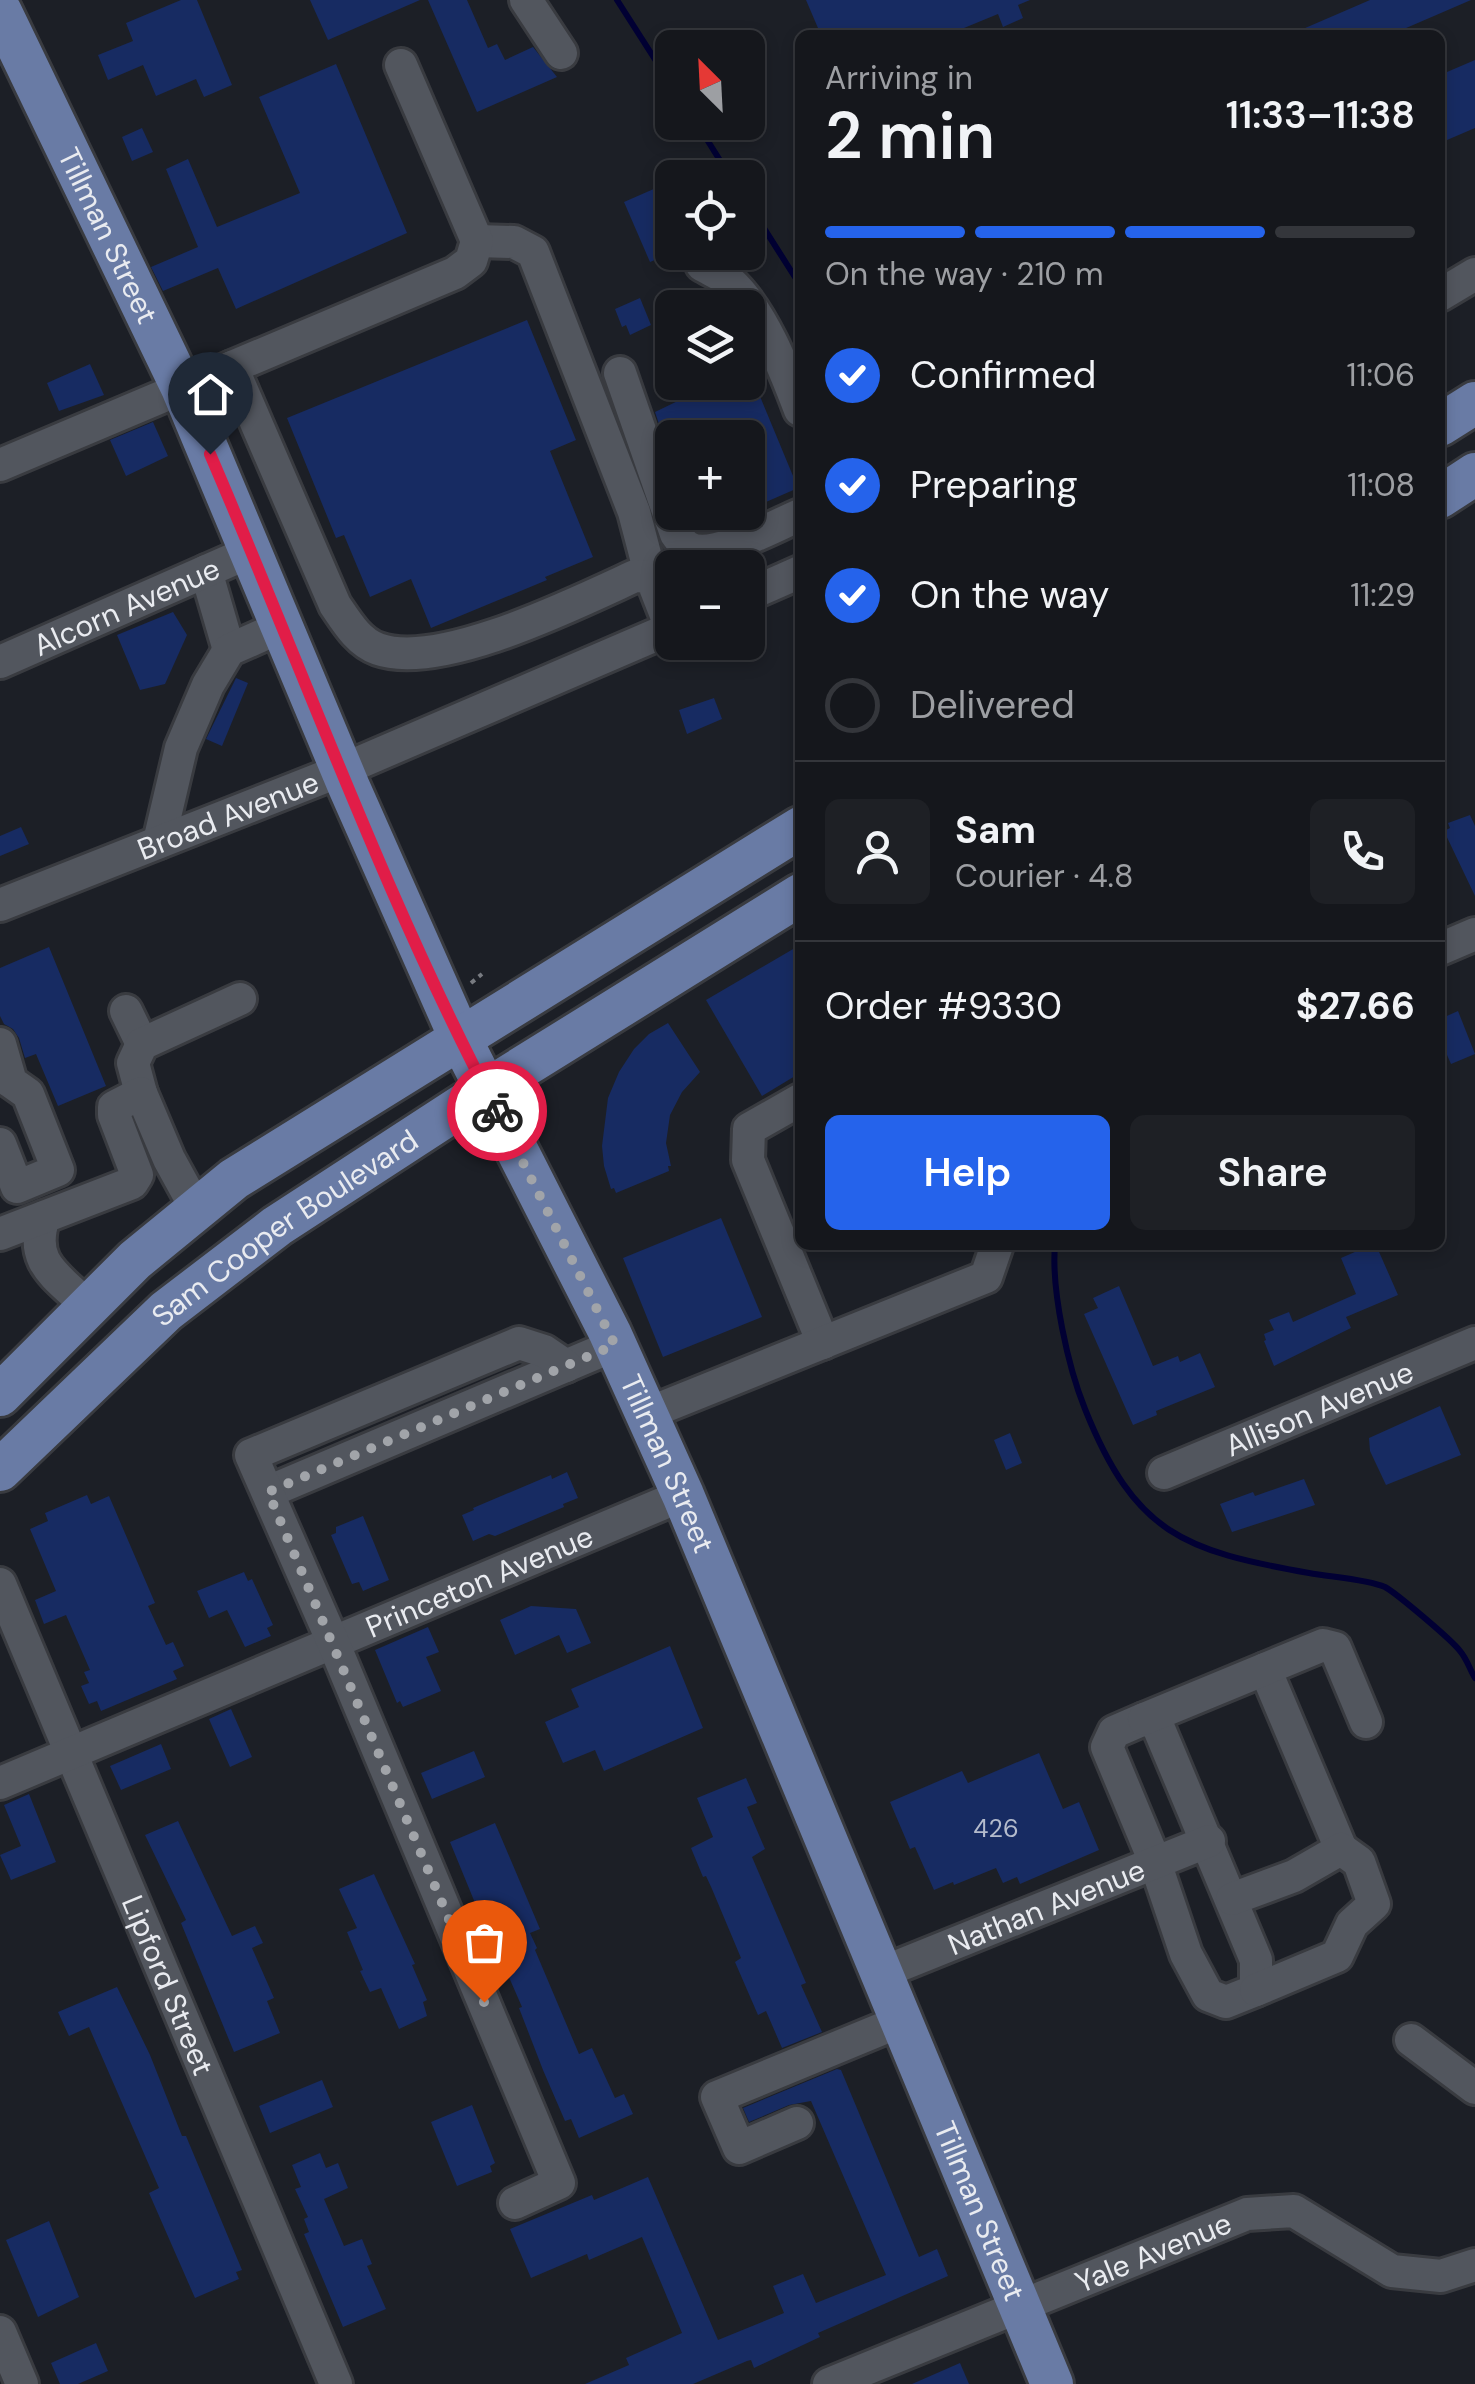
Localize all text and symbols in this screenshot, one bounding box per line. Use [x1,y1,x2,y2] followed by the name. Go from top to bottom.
[655,30,765,140] north arrow
[655,30,765,660] map controls
[825,57,973,99] text: Arriving in
[1226,90,1415,140] text: 11:33–11:38
[825,94,995,178] text: 2 min
[50,141,168,330] street label: Tillman Street
[655,160,765,270] button: locate
[825,253,1104,295] text: On the way · 210 m
[655,290,765,400] button: layers
[825,348,880,403] icon: check
[910,350,1096,400] text: Confirmed
[168,352,253,455] pin
[1347,354,1415,396] text: 11:06
[183,367,238,422] icon: home
[655,420,765,530] button: +
[825,458,880,513] icon: check
[910,460,1078,510] text: Preparing
[1347,464,1415,506] text: 11:08
[27,548,226,665] street label: Alcorn Avenue
[655,550,765,660] button: −
[825,568,880,623] icon: check
[910,570,1109,620] text: On the way
[1350,574,1415,616] text: 11:29
[910,680,1075,730] text: Delivered
[132,762,324,868] street label: Broad Avenue
[825,799,930,904] button: person
[1310,799,1415,904] button: phone
[955,805,1036,855] text: Sam
[955,855,1133,897] text: Courier · 4.8
[825,981,1062,1031] text: Order #9330
[1296,981,1415,1031] text: $27.66
[447,1061,547,1161] courier
[470,1084,525,1139] icon: bike
[825,1115,1110,1230] button: Help
[1130,1115,1415,1230] button: Share
[143,1120,425,1334] street label: Sam Cooper Boulevard
[1219,1352,1419,1465] street label: Allison Avenue
[612,1368,724,1558] street label: Tillman Street
[360,1516,599,1646] street label: Princeton Avenue
[973,1812,1019,1845] house number: 426
[942,1849,1150,1964] street label: Nathan Avenue
[113,1889,224,2081] street label: Lipford Street
[442,1900,527,2003] pin
[457,1915,512,1970] icon: bag
[926,2115,1035,2306] street label: Tillman Street
[1069,2203,1237,2301] street label: Yale Avenue

